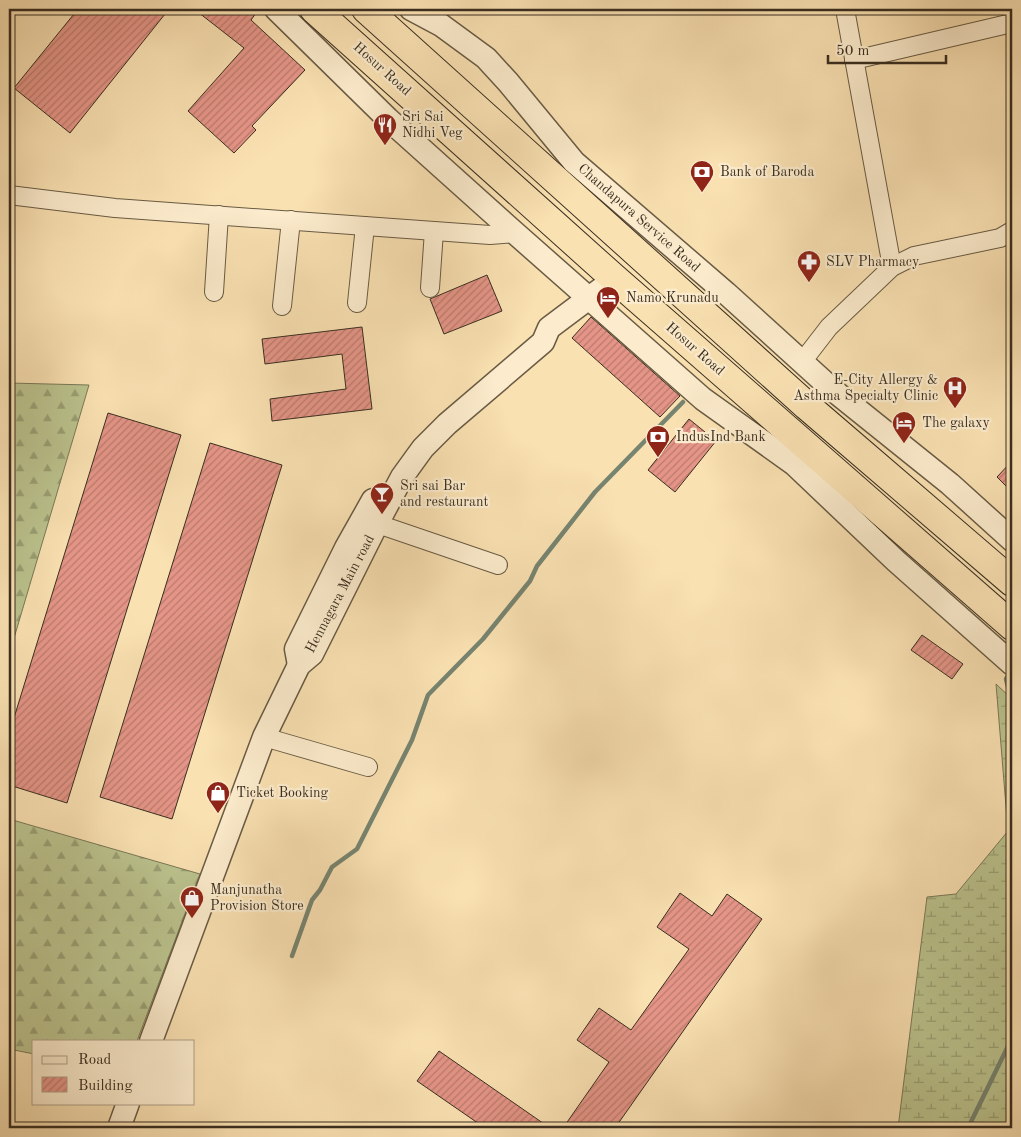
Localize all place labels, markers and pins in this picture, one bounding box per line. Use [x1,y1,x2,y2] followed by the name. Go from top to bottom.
[402,110,463,140] place label: Sri Sai Nidhi Veg
[372,112,398,146] restaurant icon: Sri Sai Nidhi Veg
[689,159,715,193] bank icon: Bank of Baroda
[720,165,814,179] place label: Bank of Baroda
[796,249,822,283] pharmacy icon: SLV Pharmacy
[826,255,920,269] place label: SLV Pharmacy
[595,285,621,319] hotel icon: Namo Krunadu
[626,291,719,305] place label: Namo Krunadu
[793,373,938,403] place label: E-City Allergy & Asthma Specialty Clinic
[942,375,968,409] hospital icon: E-City Allergy & Asthma Specialty Clinic
[891,410,917,444] hotel icon: The galaxy
[922,416,990,430] place label: The galaxy
[645,424,671,458] bank icon: IndusInd Bank
[676,430,766,444] place label: IndusInd Bank
[400,479,488,509] place label: Sri sai Bar and restaurant
[369,481,395,515] bar icon: Sri sai Bar and restaurant
[205,780,231,814] shop icon: Ticket Booking
[236,786,329,800] place label: Ticket Booking
[210,883,304,913] place label: Manjunatha Provision Store
[179,885,205,919] shop icon: Manjunatha Provision Store

